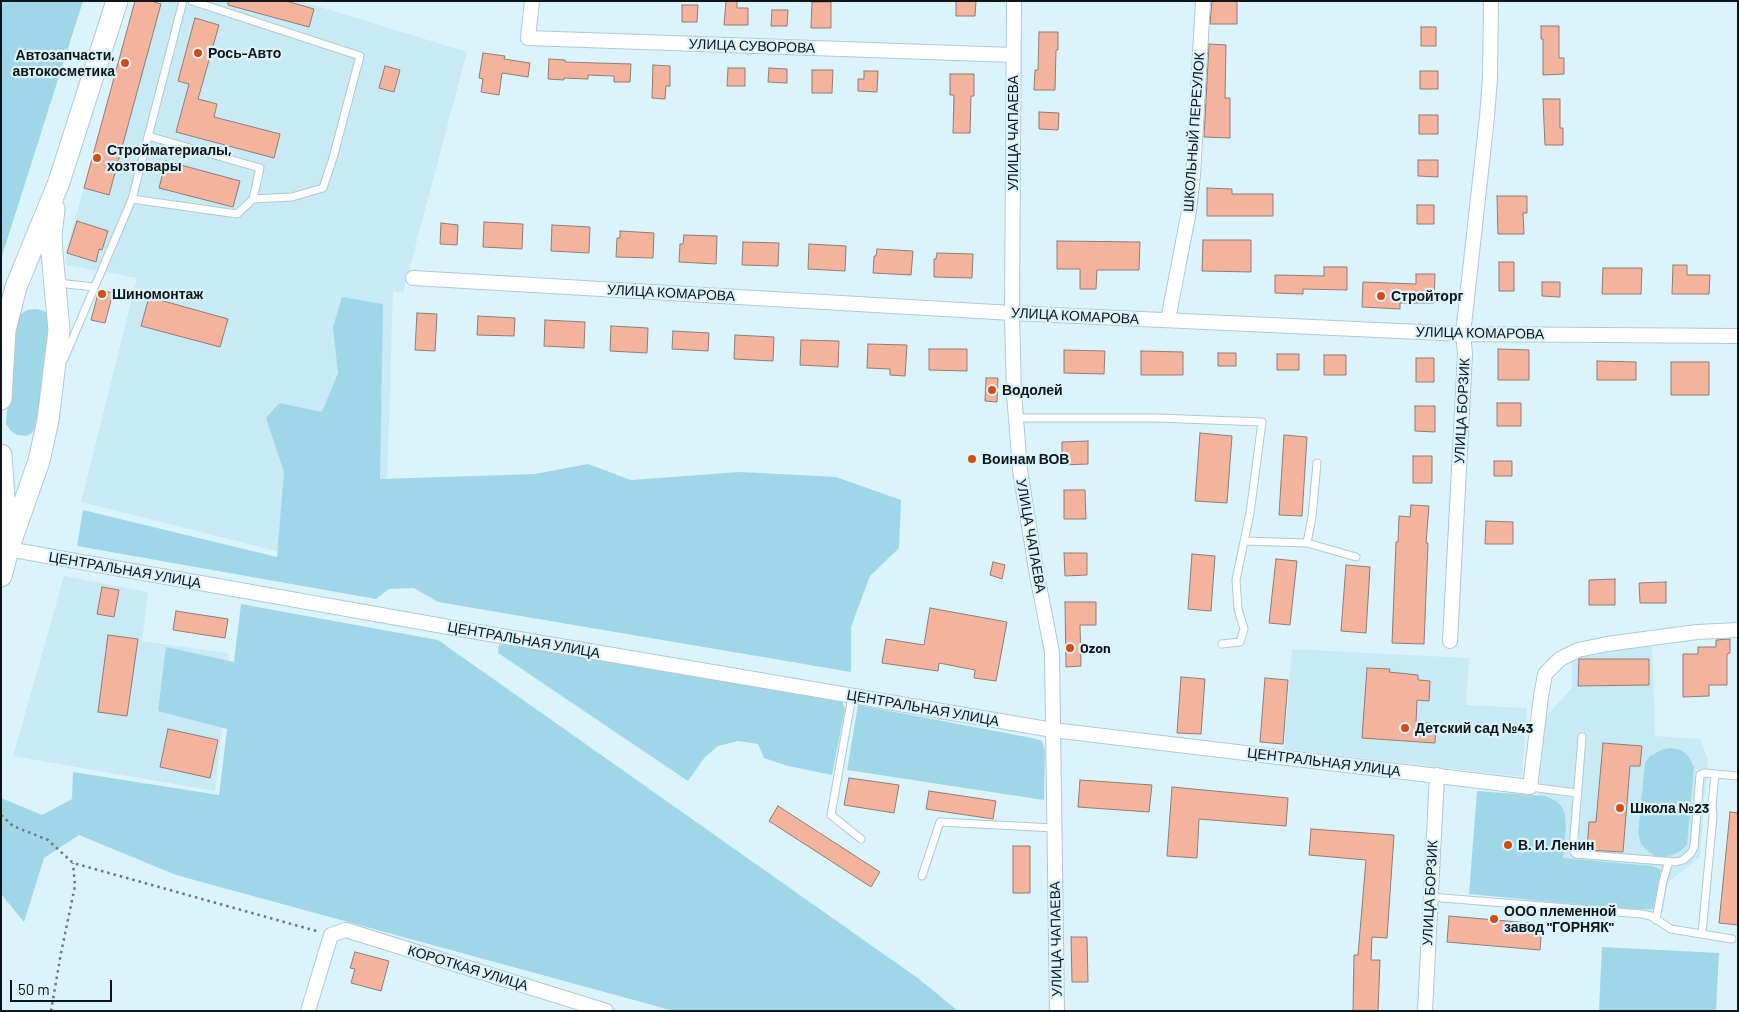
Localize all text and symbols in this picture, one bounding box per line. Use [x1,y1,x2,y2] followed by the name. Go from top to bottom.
[688,35,816,57] street label: УЛИЦА СУВОРОВА
[208,45,281,61] place label: Рось-Авто
[12,47,115,80] place label: Автозапчасти, автокосметика
[192,47,204,59] marker: Рось-Авто
[1180,52,1208,212] street label: ШКОЛЬНЫЙ ПЕРЕУЛОК
[119,57,131,69] marker: Автозапчасти, автокосметика
[1005,75,1021,191] street label: УЛИЦА ЧАПАЕВА
[107,142,232,174] place label: Стройматериалы, хозтовары
[91,152,103,164] marker: Стройматериалы, хозтовары
[607,281,735,305] street label: УЛИЦА КОМАРОВА
[112,286,203,302] place label: Шиномонтаж
[96,288,108,300] marker: Шиномонтаж
[1391,288,1463,304] place label: Стройторг
[1375,290,1387,302] marker: Стройторг
[1011,304,1139,328] street label: УЛИЦА КОМАРОВА
[1416,323,1544,343] street label: УЛИЦА КОМАРОВА
[1451,358,1473,464] street label: УЛИЦА БОРЗИК
[1002,382,1063,398] place label: Водолей
[986,384,998,396] marker: Водолей
[982,451,1069,467] place label: Воинам ВОВ
[966,453,978,465] marker: Воинам ВОВ
[1013,478,1049,594] street label: УЛИЦА ЧАПАЕВА
[47,548,203,592] street label: ЦЕНТРАЛЬНАЯ УЛИЦА
[446,618,602,662] street label: ЦЕНТРАЛЬНАЯ УЛИЦА
[1080,640,1111,656] place label: Ozon
[1064,642,1076,654] marker: Ozon
[845,686,1001,730] street label: ЦЕНТРАЛЬНАЯ УЛИЦА
[1415,720,1533,736] place label: Детский сад №43
[1399,722,1411,734] marker: Детский сад №43
[1246,744,1402,780] street label: ЦЕНТРАЛЬНАЯ УЛИЦА
[1630,800,1709,816] place label: Школа №23
[1614,802,1626,814] marker: Школа №23
[1518,837,1594,853] place label: В. И. Ленин
[1502,839,1514,851] marker: В. И. Ленин
[1419,840,1441,946] street label: УЛИЦА БОРЗИК
[1047,881,1065,997] street label: УЛИЦА ЧАПАЕВА
[1504,903,1616,936] place label: ООО племенной завод "ГОРНЯК"
[1488,913,1500,925] marker: ООО племенной завод "ГОРНЯК"
[406,942,530,994] street label: КОРОТКАЯ УЛИЦА
[12,970,115,1002] scale bar
[18,980,50,998] text: 50 m

